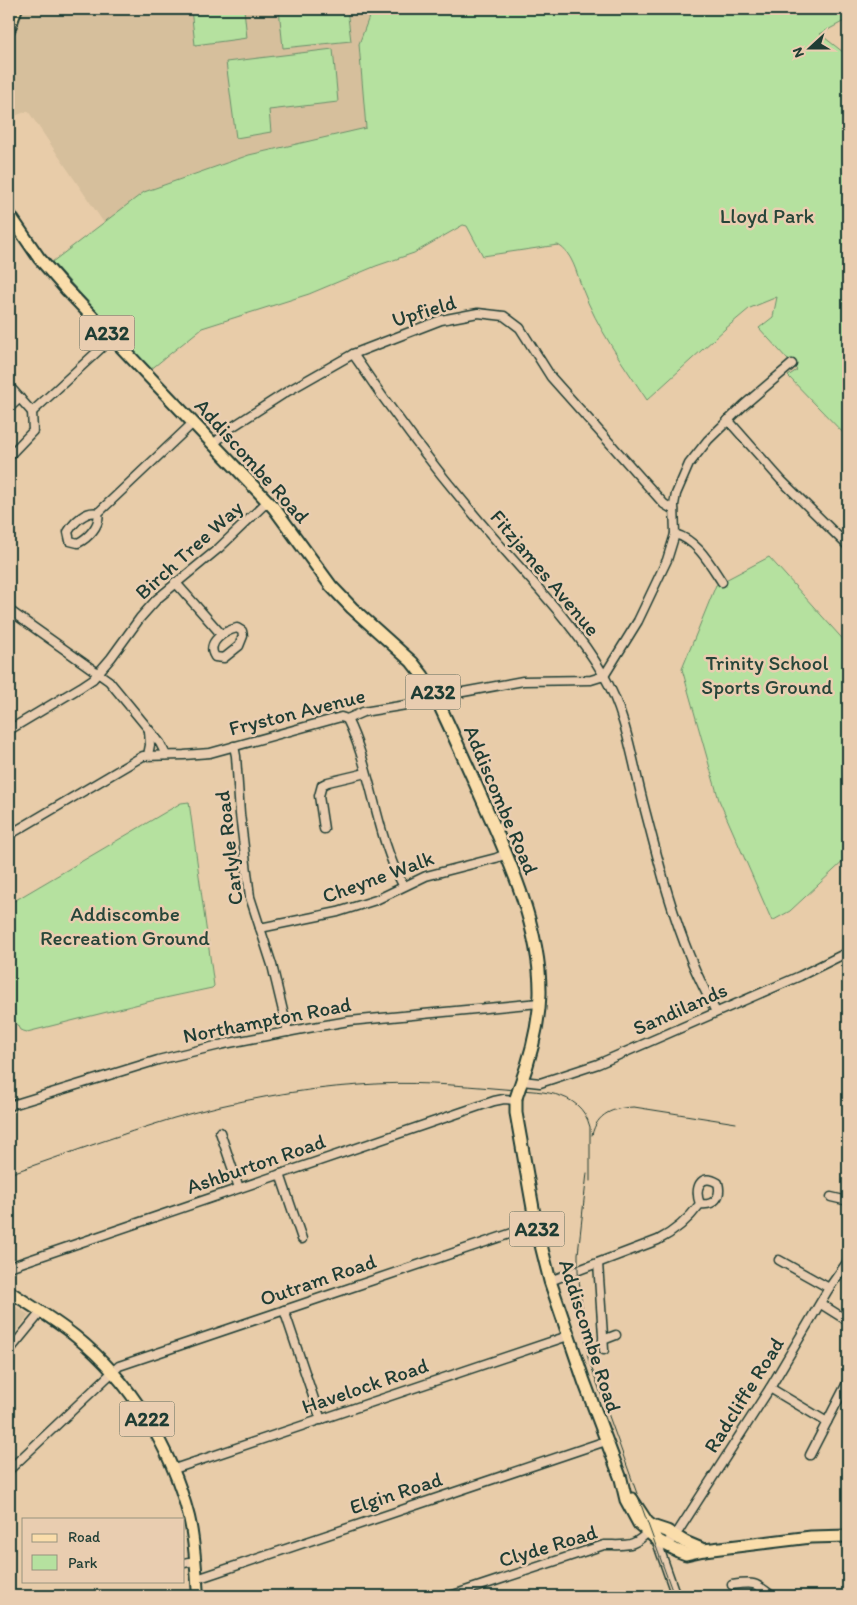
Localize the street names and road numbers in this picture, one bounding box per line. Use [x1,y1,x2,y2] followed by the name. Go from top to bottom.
[389,289,459,332] street label: Upfield
[80,316,134,350] road number: A232
[190,393,315,529] street label: Addiscombe Road
[130,495,248,605] street label: Birch Tree Way
[485,504,606,641] street label: Fitzjames Avenue
[406,674,460,710] road number: A232
[226,683,368,741] street label: Fryston Avenue
[459,721,544,879] street label: Addiscombe Road
[209,790,248,907] street label: Carlyle Road
[319,845,437,908] street label: Cheyne Walk
[629,977,731,1040] street label: Sandilands
[181,991,353,1048] street label: Northampton Road
[183,1128,329,1199] street label: Ashburton Road
[510,1212,564,1246] road number: A232
[256,1248,380,1311] street label: Outram Road
[554,1256,627,1416] street label: Addiscombe Road
[698,1332,789,1457] street label: Radcliffe Road
[298,1352,431,1419] street label: Havelock Road
[120,1402,174,1436] road number: A222
[346,1466,446,1519] street label: Elgin Road
[496,1519,600,1572] street label: Clyde Road

